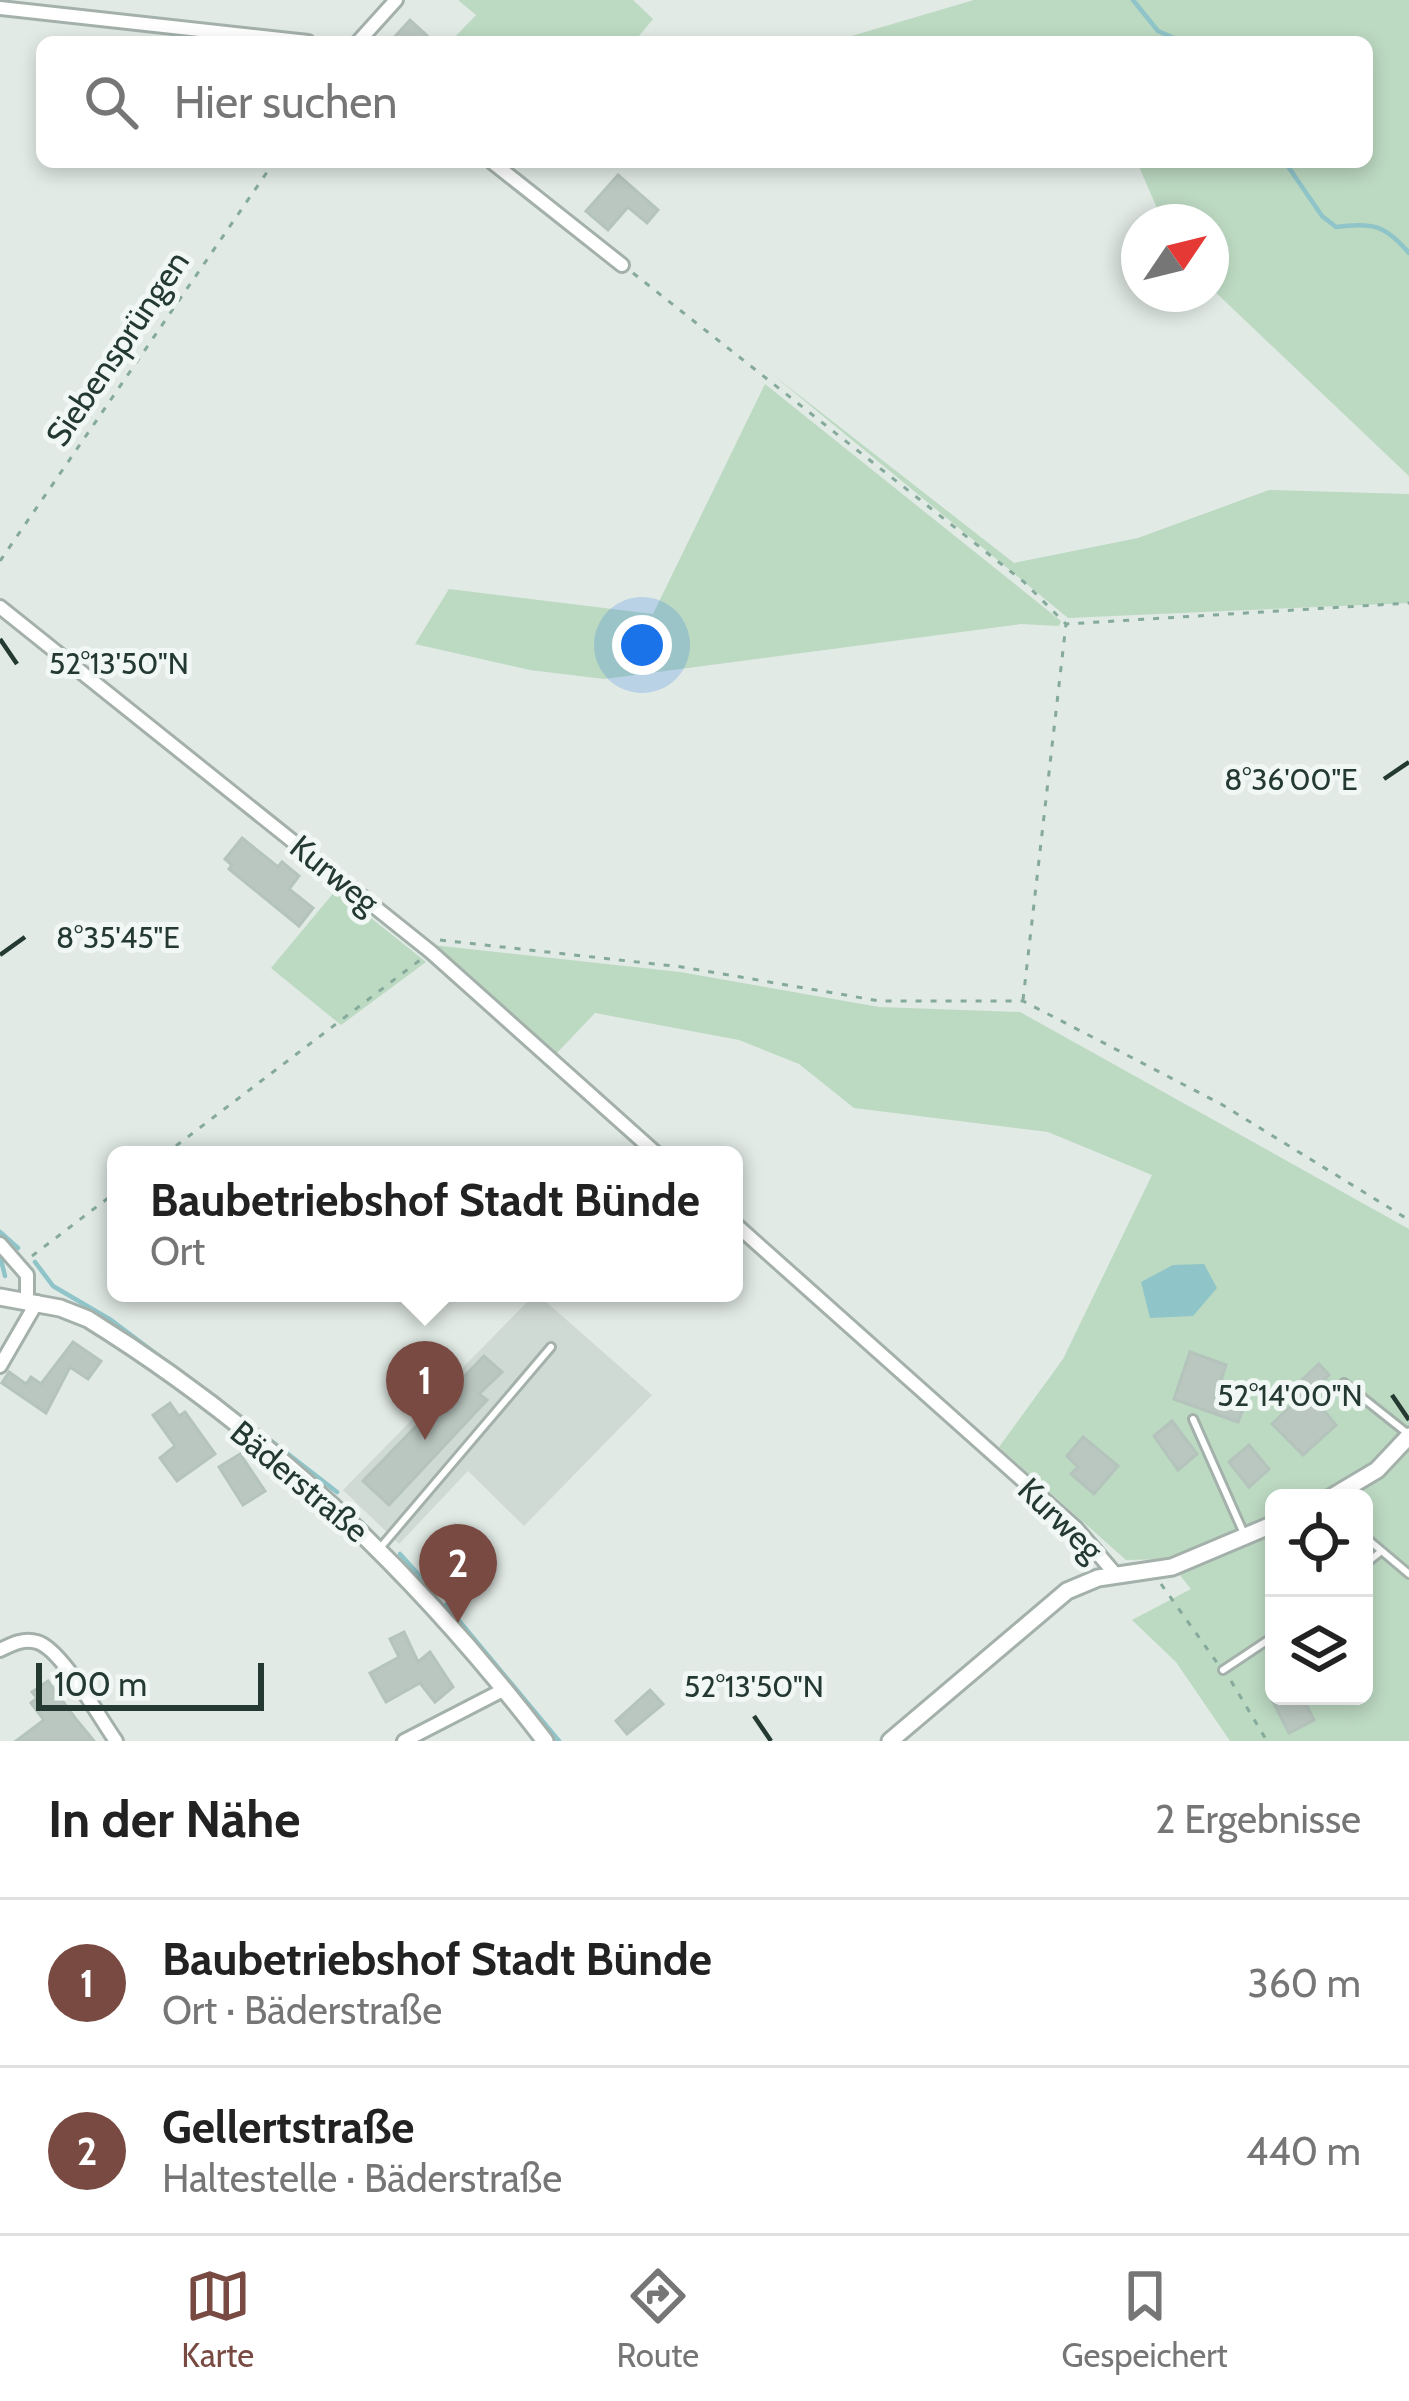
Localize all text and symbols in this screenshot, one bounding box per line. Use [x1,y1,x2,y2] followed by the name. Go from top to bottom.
[36,36,1373,168] search box
[78,69,144,135] icon: search
[174,75,398,129] text: Hier suchen
[1121,204,1229,312] north arrow
[37,243,197,453] street label: Siebensprüngen
[612,615,672,675] your location
[49,645,189,682] text: 52°13'50"N
[1224,761,1358,798] text: 8°36'00"E
[283,826,388,922] street label: Kurweg
[56,919,180,956] text: 8°35'45"E
[107,1146,743,1302] popup
[150,1173,700,1227] text: Baubetriebshof Stadt Bünde
[150,1227,205,1275] text: Ort
[386,1341,464,1440] pin: 1
[1217,1377,1363,1414] text: 52°14'00"N
[223,1412,377,1550] street label: Bäderstraße
[1010,1469,1112,1569] street label: Kurweg
[1265,1489,1373,1705] map controls
[1265,1489,1373,1597] button: locate
[419,1524,497,1623] pin: 2
[1265,1597,1373,1705] button: layers
[36,1657,264,1710] scale bar
[54,1664,147,1704] text: 100 m
[684,1668,824,1705] text: 52°13'50"N
[48,1788,301,1850] text: In der Nähe
[1155,1795,1361,1843] text: 2 Ergebnisse
[162,1932,712,1986] text: Baubetriebshof Stadt Bünde
[80,1959,94,2007] text: 1
[1248,1959,1361,2007] text: 360 m
[162,1986,442,2034] text: Ort · Bäderstraße
[162,2100,415,2154] text: Gellertstraße
[77,2127,97,2175] text: 2
[1246,2127,1361,2175] text: 440 m
[162,2154,562,2202] text: Haltestelle · Bäderstraße
[181,2263,254,2375] tab: Karte
[617,2263,699,2375] tab: Route
[1062,2263,1228,2375] tab: Gespeichert

